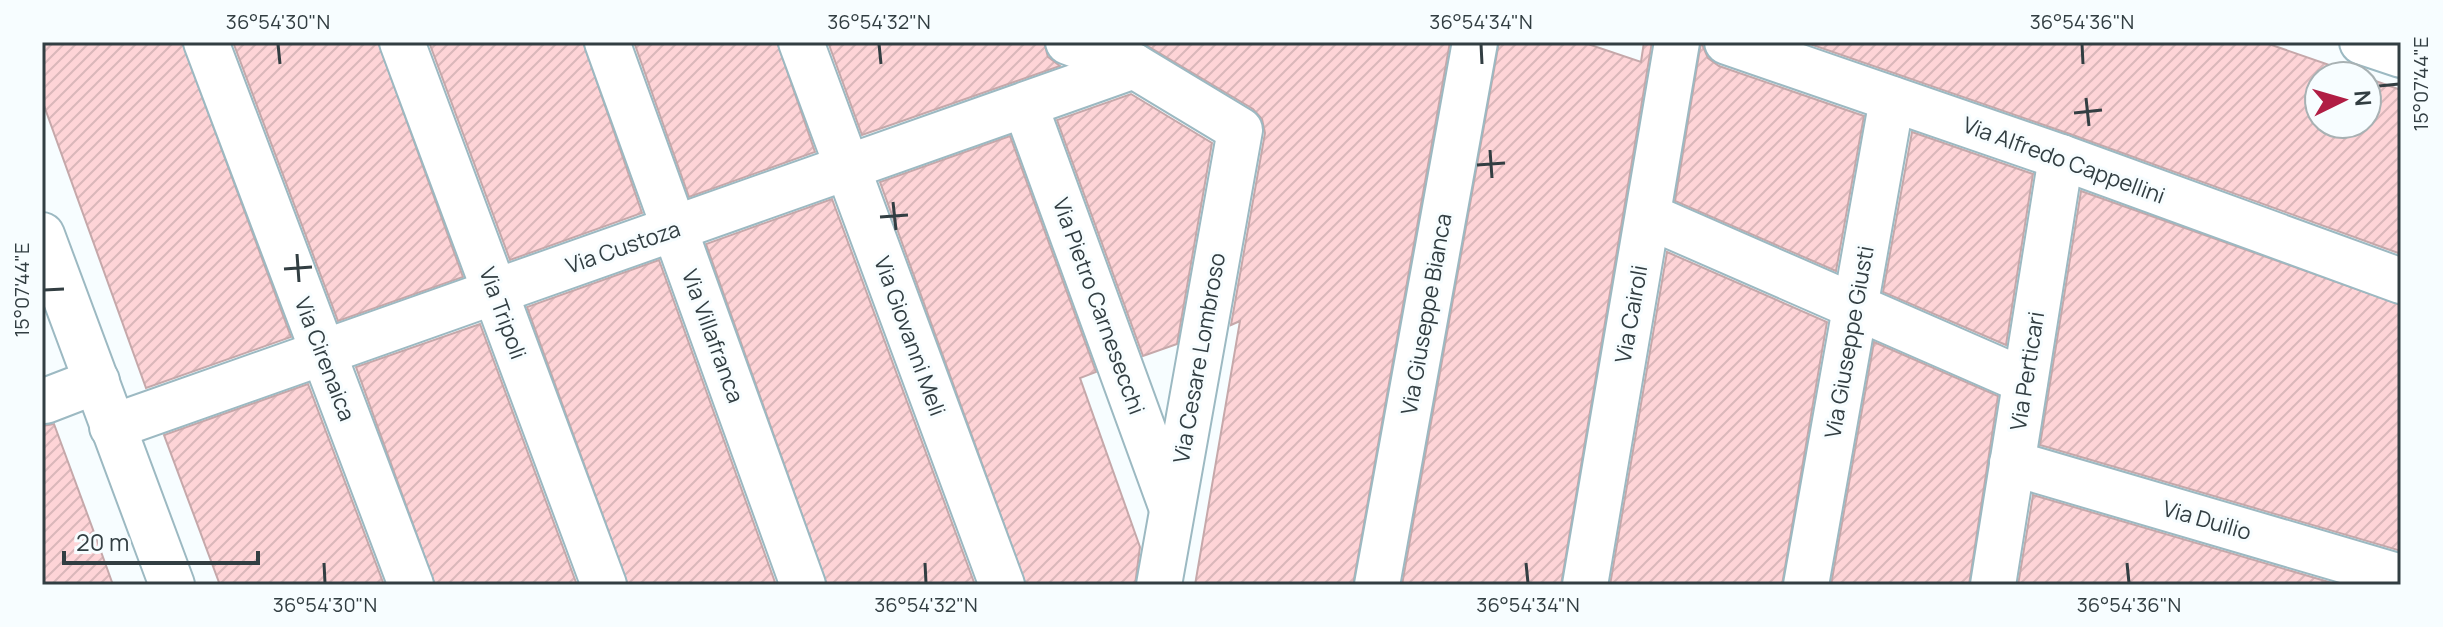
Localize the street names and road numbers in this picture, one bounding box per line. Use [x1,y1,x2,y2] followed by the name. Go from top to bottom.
[1959,109,2169,211] street label: Via Alfredo Cappellini
[1046,194,1152,418] street label: Via Pietro Carnesecchi
[1394,211,1458,417] street label: Via Giuseppe Bianca
[562,213,684,281] street label: Via Custoza
[1817,243,1881,441] street label: Via Giuseppe Giusti
[1166,250,1232,466] street label: Via Cesare Lombroso
[867,252,953,420] street label: Via Giovanni Meli
[472,263,534,363] street label: Via Tripoli
[1608,263,1654,365] street label: Via Cairoli
[675,265,751,407] street label: Via Villafranca
[288,293,362,425] street label: Via Cirenaica
[2003,309,2051,433] street label: Via Perticari
[2159,493,2255,547] street label: Via Duilio

